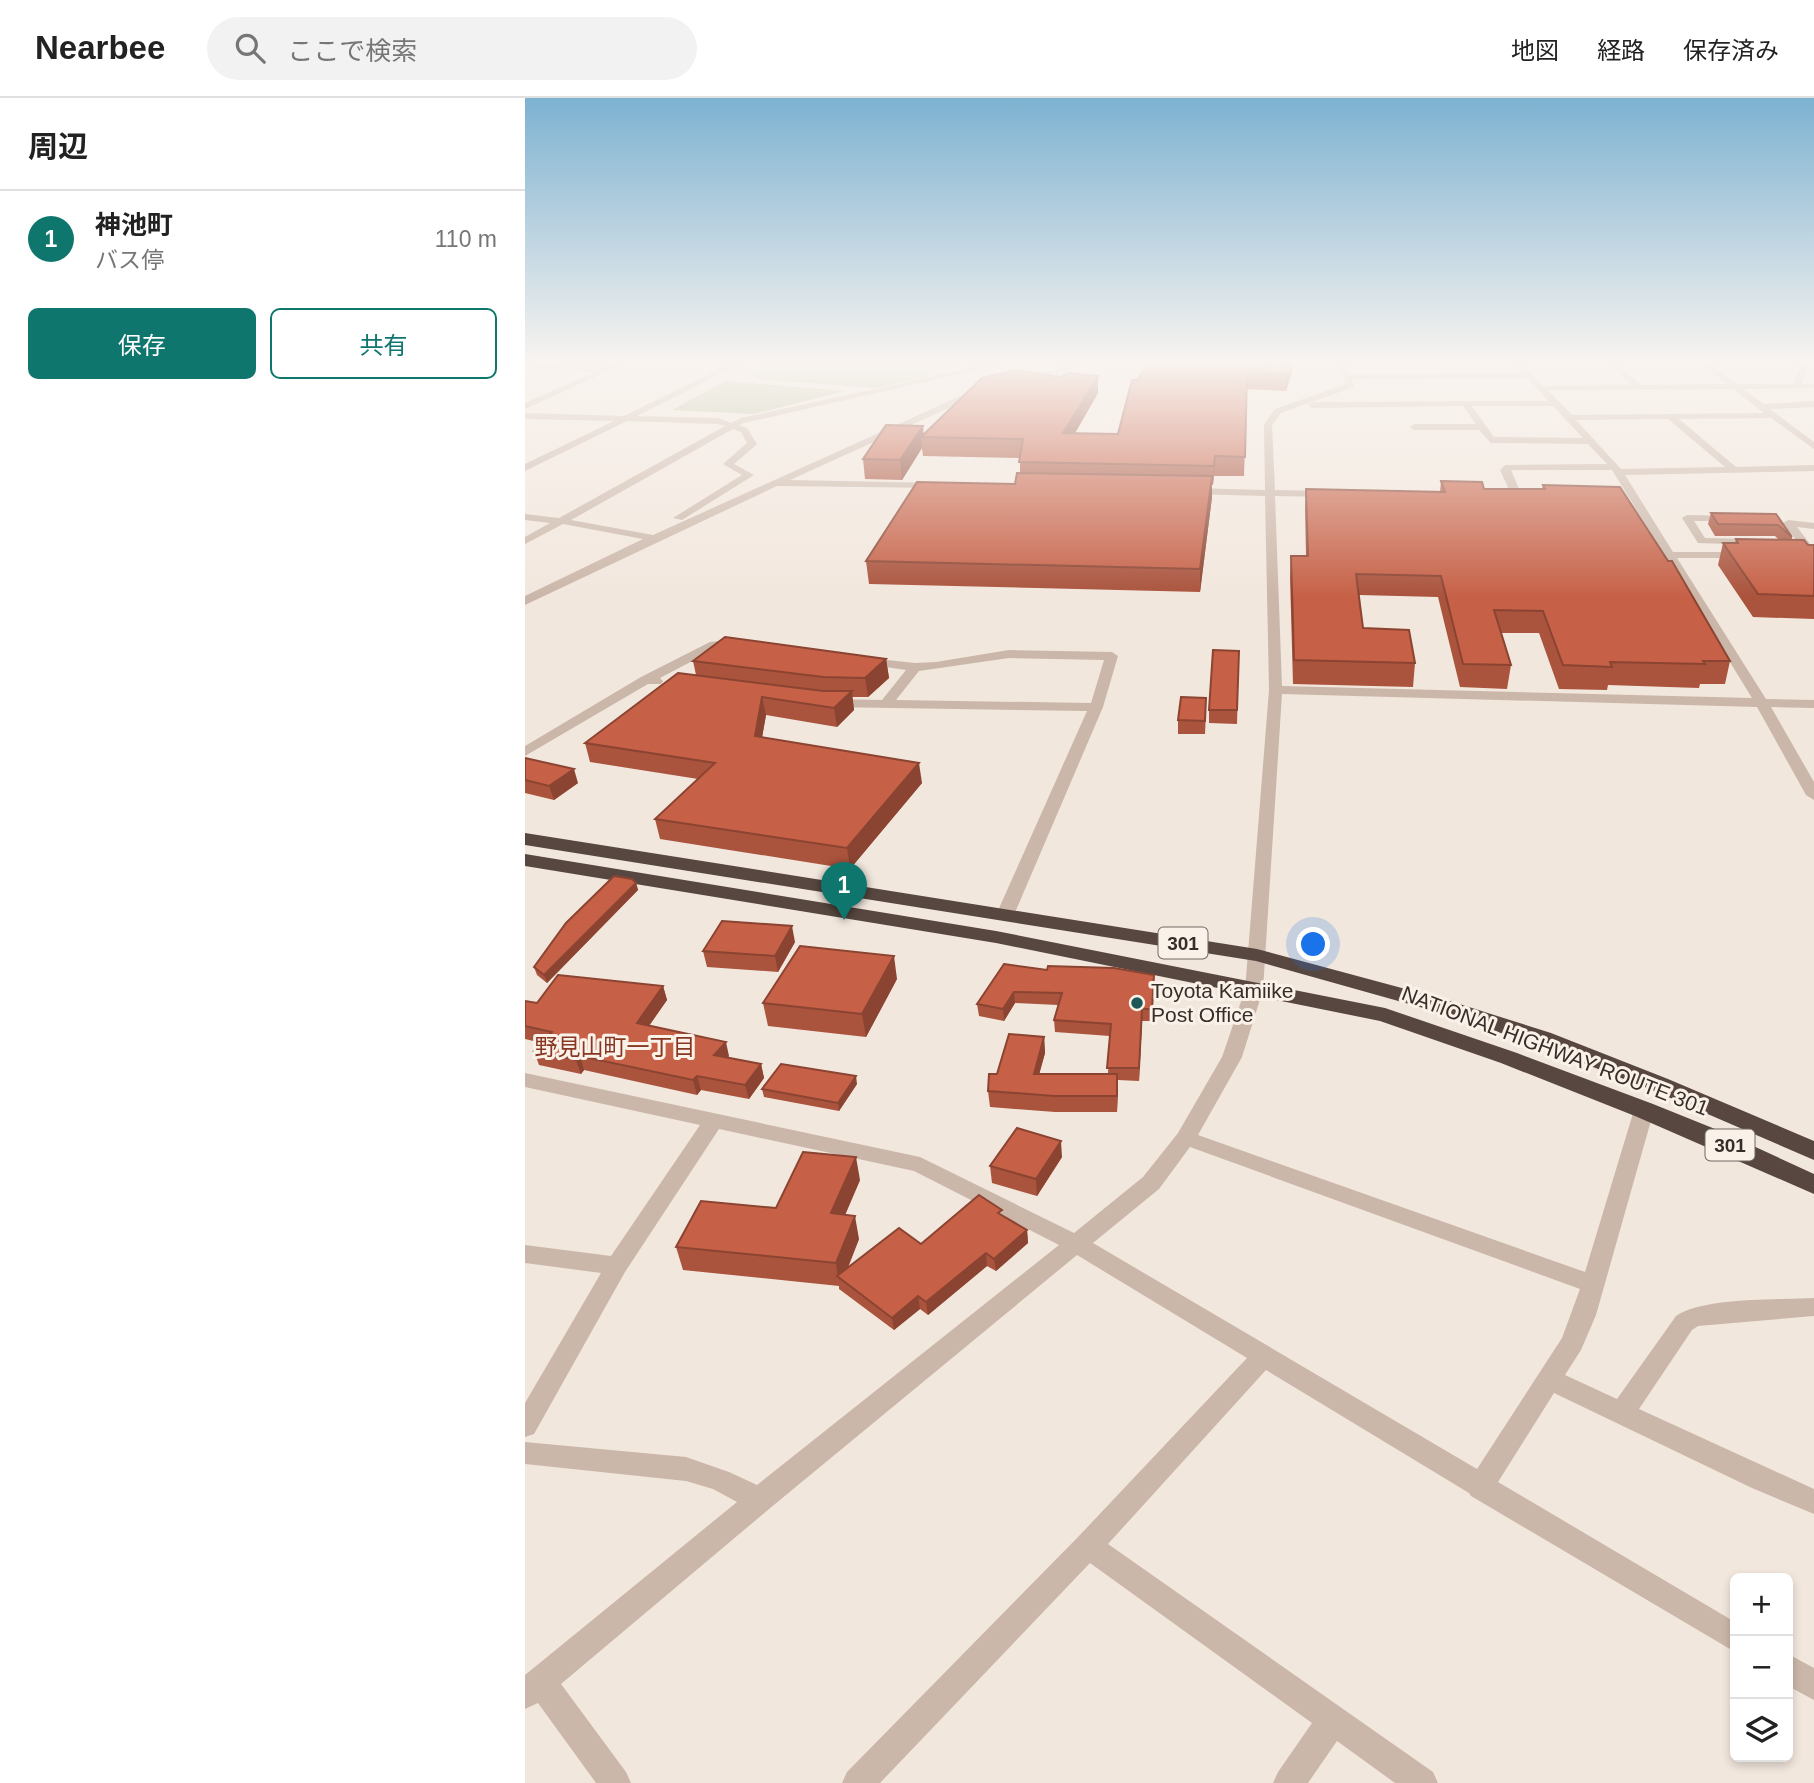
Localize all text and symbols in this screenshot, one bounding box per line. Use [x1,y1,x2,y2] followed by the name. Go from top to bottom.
[207,17,697,80] search box
[35,29,165,66] text: Nearbee
[231,29,269,67] icon: search
[287,36,417,66] text: ここで検索
[1511,37,1559,64] text: 地図
[1597,37,1645,64] text: 経路
[1683,37,1779,64] text: 保存済み
[28,130,88,163] text: 周辺
[95,210,173,240] text: 神池町
[45,226,57,252] text: 1
[435,226,497,252] text: 110 m
[95,247,164,273] text: バス停
[28,308,256,379] button: 保存
[270,308,497,379] button: 共有
[821,862,867,920] pin: 1
[1296,927,1330,961] your location
[1159,928,1207,958] road number: 301
[1151,979,1293,1026] place label: Toyota Kamiike Post Office
[1399,981,1712,1120] street label: NATIONAL HIGHWAY ROUTE 301
[1129,995,1145,1011] marker: Toyota Kamiike Post Office
[535,1034,696,1060] district label: 野見山町一丁目
[1705,1130,1755,1161] road number: 301
[1730,1573,1793,1762] map controls
[1730,1573,1793,1636] button: +
[1730,1636,1793,1699] button: −
[1730,1699,1793,1762] button: layers

